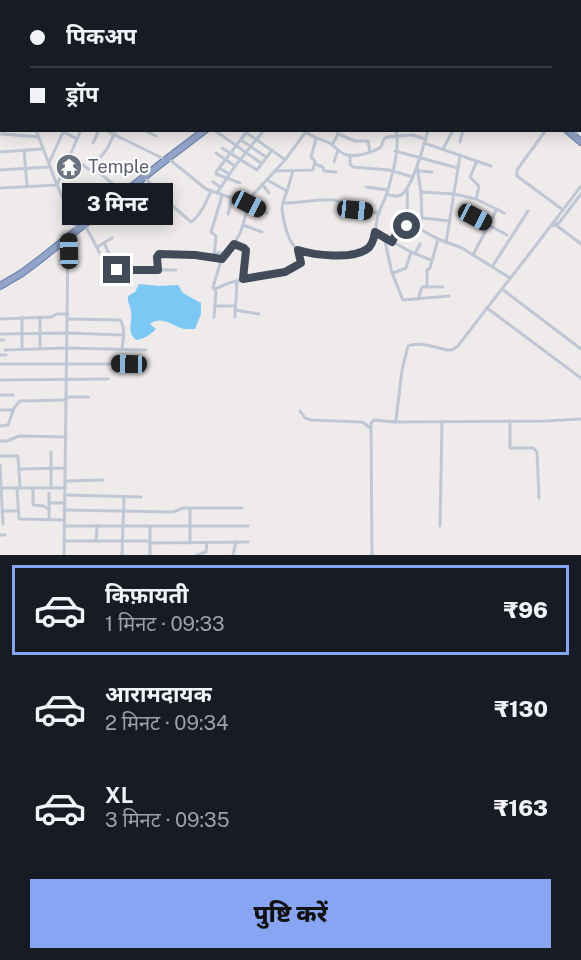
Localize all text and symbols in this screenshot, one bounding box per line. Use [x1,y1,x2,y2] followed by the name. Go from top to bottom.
[66,23,137,49] text: पिकअप
[66,81,99,107] text: ड्रॉप
[54,152,84,182] temple icon: Temple
[88,156,149,177] place label: Temple
[62,183,172,225] callout: 3 मिनट
[229,188,269,220] car
[87,192,148,216] text: 3 मिनट
[336,199,374,221] car
[455,201,495,233] car
[393,212,420,239] route start
[60,233,78,269] car
[103,256,130,283] route end
[111,355,147,373] car
[105,582,189,608] text: किफ़ायती
[33,583,87,637] icon: car
[504,597,548,623] text: ₹96
[105,612,225,636] text: 1 मिनट · 09:33
[105,681,212,707] text: आरामदायक
[33,682,87,736] icon: car
[494,696,548,722] text: ₹130
[105,711,229,735] text: 2 मिनट · 09:34
[33,781,87,835] icon: car
[105,782,133,808] text: XL
[494,795,548,821] text: ₹163
[105,808,229,832] text: 3 मिनट · 09:35
[30,879,551,948] button: पुष्टि करें

